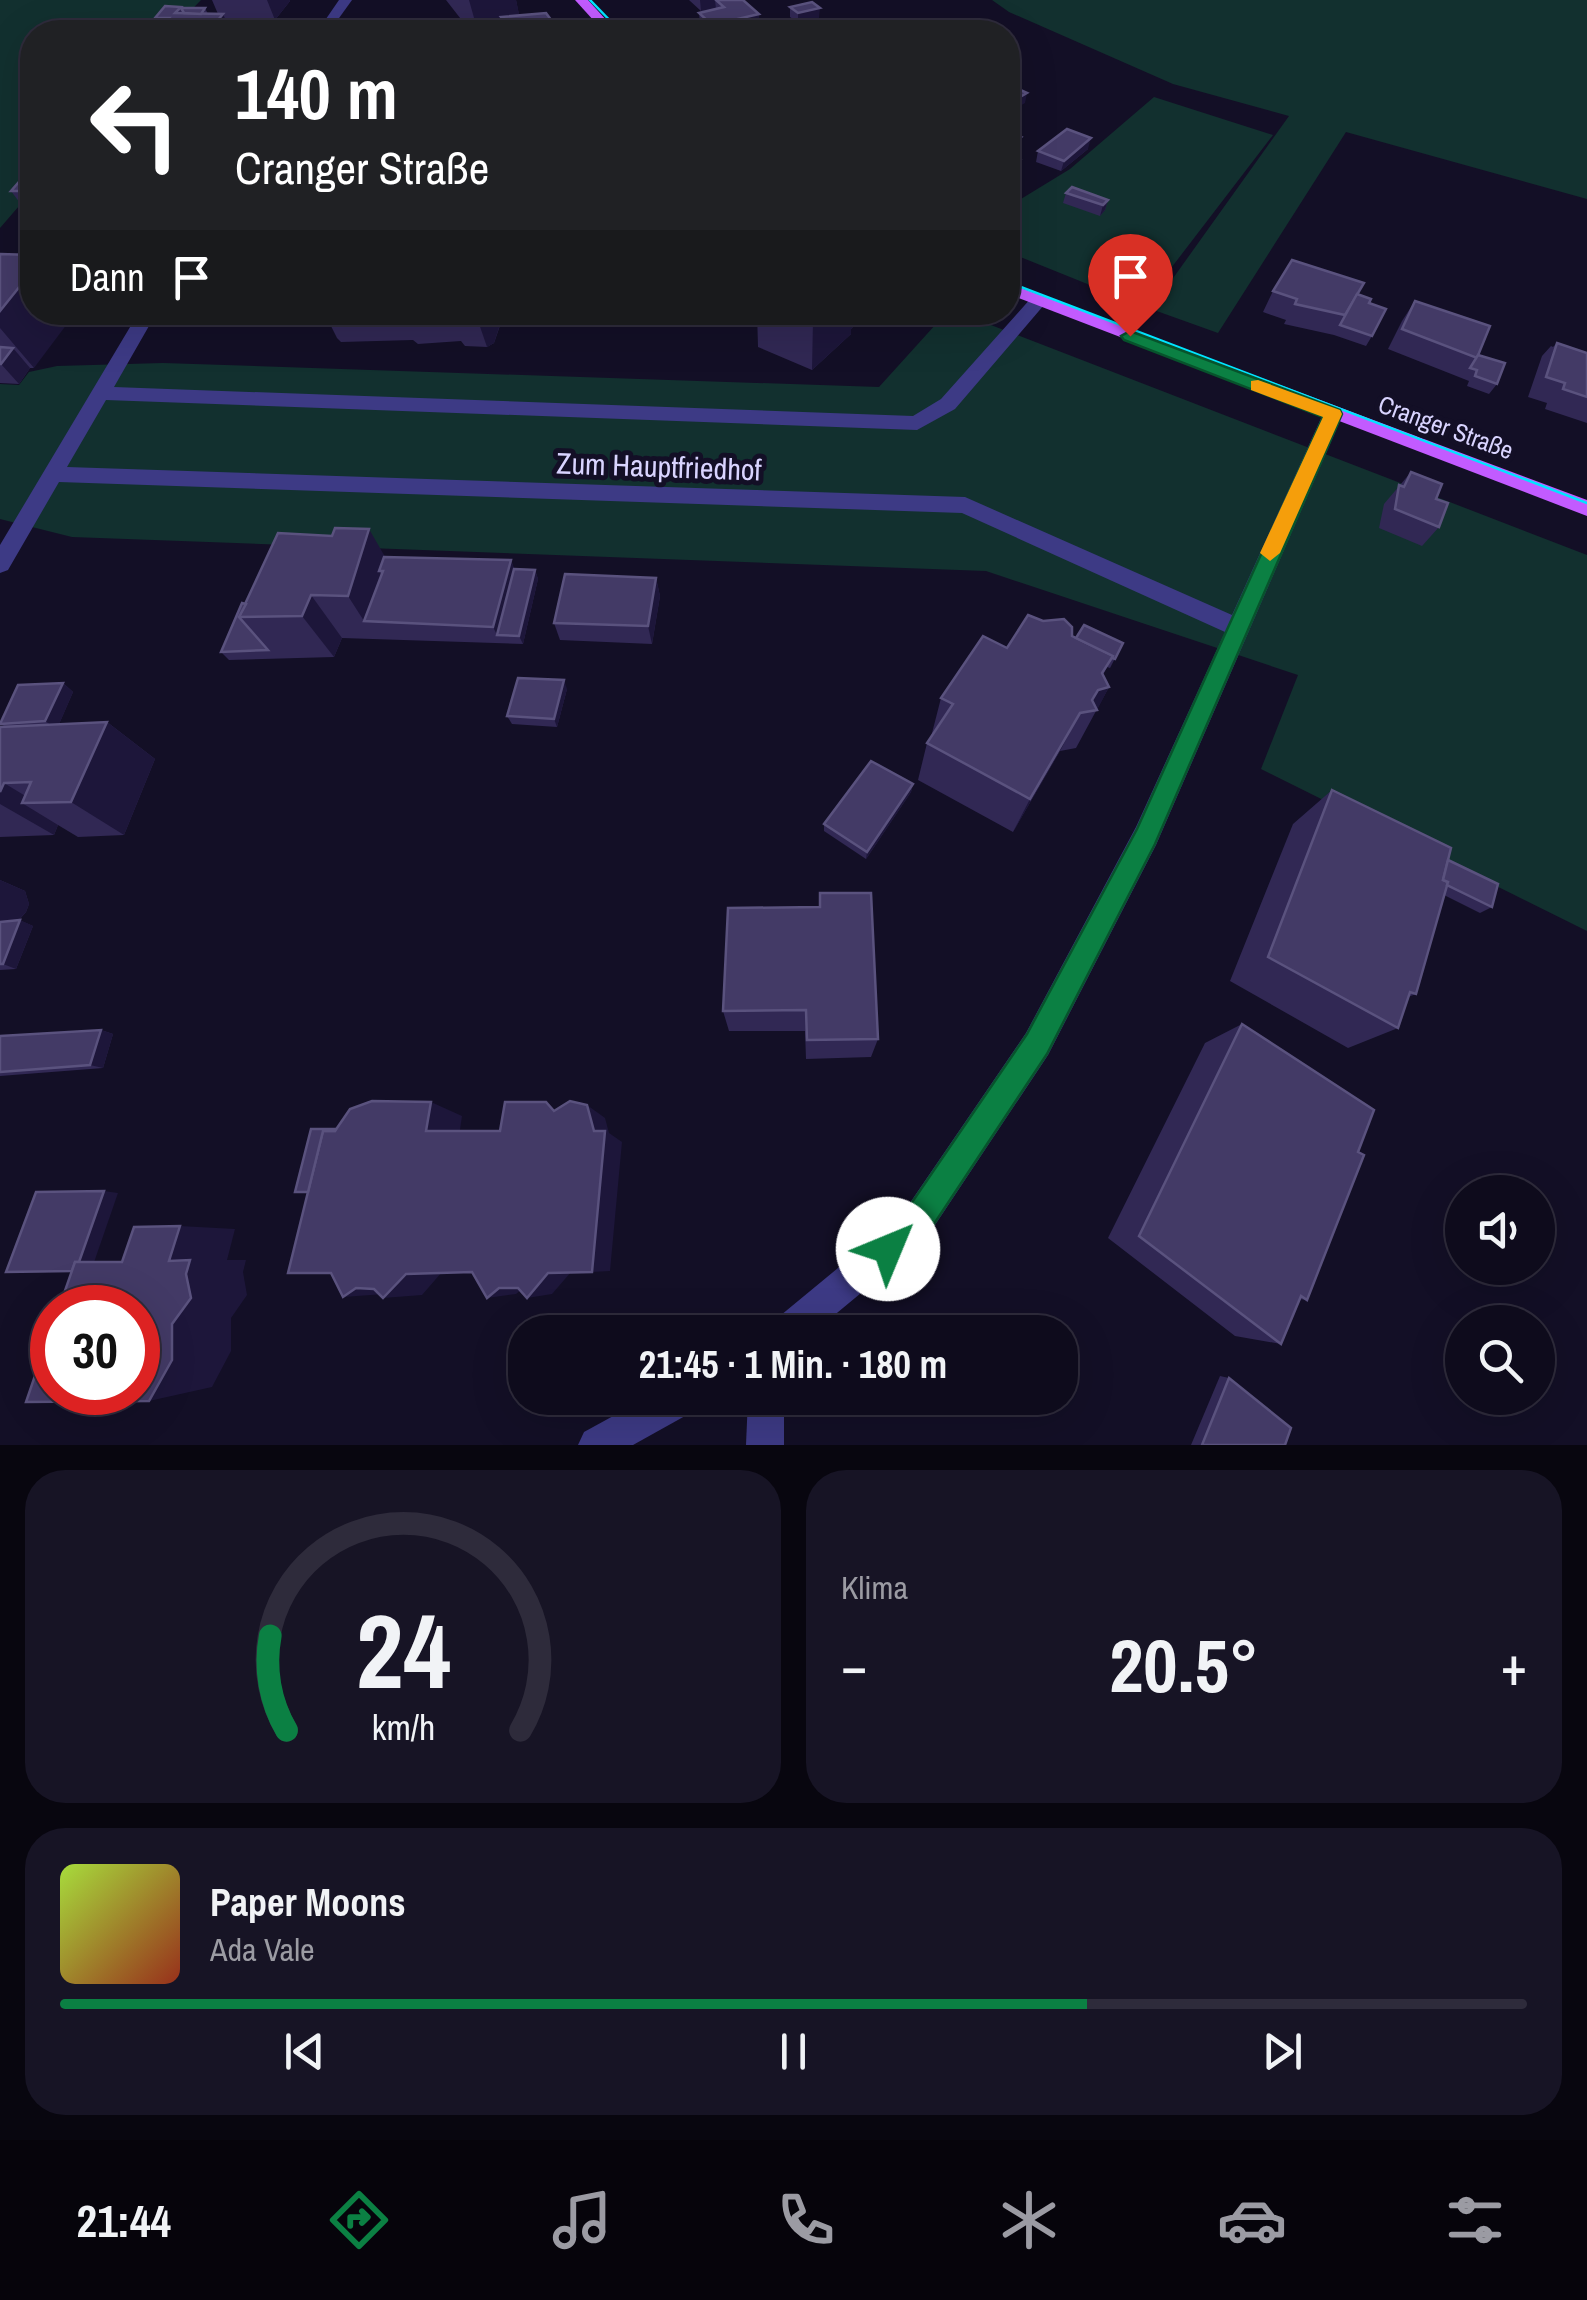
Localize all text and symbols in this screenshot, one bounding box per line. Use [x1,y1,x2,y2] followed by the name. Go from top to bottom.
[235,47,398,141] text: 140 m
[70,60,200,190] icon: left
[235,137,489,198] text: Cranger Straße
[1088,234,1173,337] pin
[1103,249,1158,304] icon: arrive
[164,250,219,305] icon: arrive
[70,252,144,303] text: Dann
[1374,387,1518,467] street label: Cranger Straße
[556,442,762,490] street label: Zum Hauptfriedhof
[1445,1175,1555,1415] map controls
[1445,1175,1555,1285] button: sound
[836,1197,940,1301] position arrow
[30,1285,160,1415] speed limit sign: 30
[1445,1305,1555,1415] button: search
[639,1339,947,1390] text: 21:45 · 1 Min. · 180 m
[841,1566,908,1609] text: Klima
[356,1580,450,1720] text: 24
[1109,1614,1259,1715] text: 20.5°
[841,1628,867,1702] text: −
[1501,1628,1527,1702] text: +
[371,1703,435,1751] text: km/h
[210,1877,406,1928] text: Paper Moons
[210,1928,315,1971] text: Ada Vale
[277,2024,332,2079] icon: previous
[766,2024,821,2079] icon: pause
[1255,2024,1310,2079] icon: next
[324,2185,394,2255] icon: directions
[547,2185,617,2255] icon: music
[771,2185,841,2255] icon: phone
[994,2185,1064,2255] icon: climate
[1217,2185,1287,2255] icon: car
[1440,2185,1510,2255] icon: filters
[77,2190,171,2251] text: 21:44

